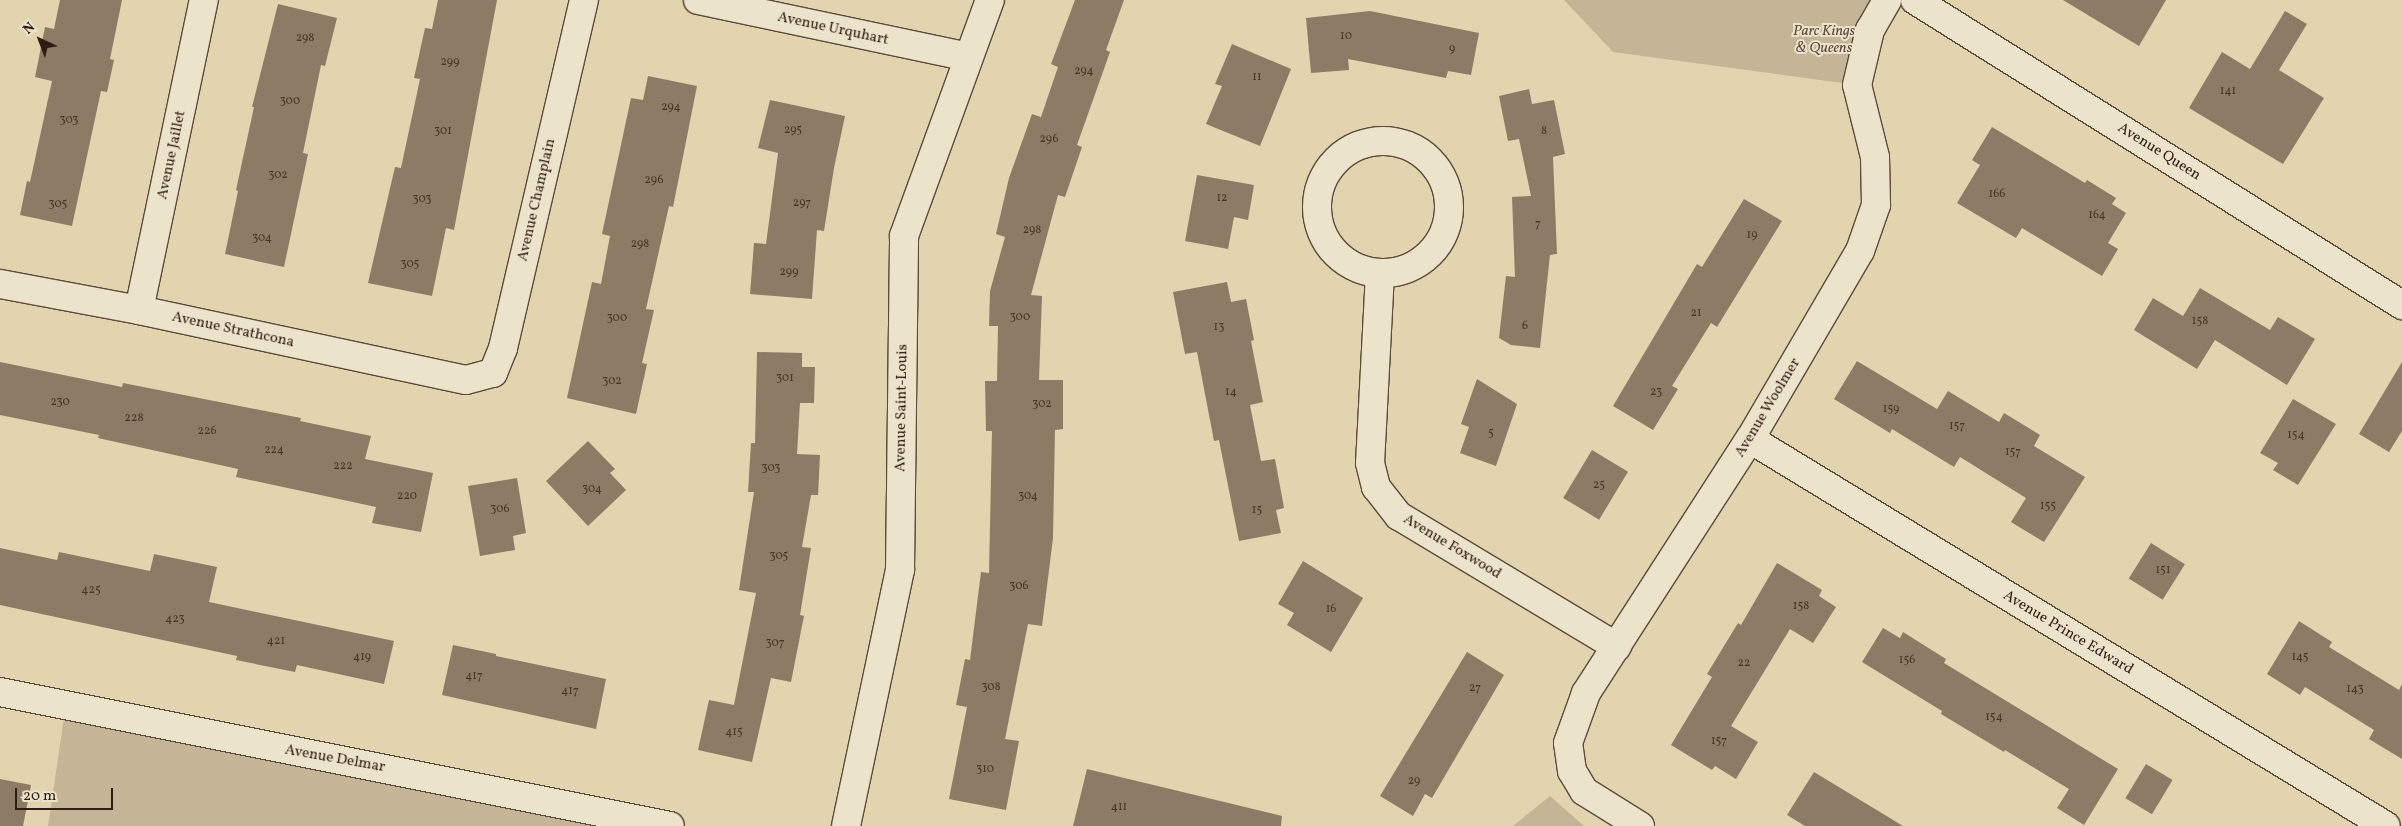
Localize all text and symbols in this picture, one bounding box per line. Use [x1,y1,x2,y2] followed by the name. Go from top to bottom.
[776,8,890,50] street label: Avenue Urquhart
[15,15,65,65] north arrow
[19,18,40,39] text: N
[1793,22,1855,57] park label: Parc Kings & Queens
[1340,30,1352,44] house number: 10
[296,32,314,46] house number: 298
[1449,43,1455,57] house number: 9
[441,56,459,70] house number: 299
[1074,65,1094,79] house number: 294
[1252,71,1262,85] house number: 11
[2220,85,2236,99] house number: 141
[280,95,300,109] house number: 300
[661,101,681,115] house number: 294
[154,109,190,201] street label: Avenue Jaillet
[60,114,78,128] house number: 303
[2114,119,2204,185] street label: Avenue Queen
[784,124,802,138] house number: 295
[434,125,452,139] house number: 301
[1541,125,1547,139] house number: 8
[1039,133,1059,147] house number: 296
[514,137,560,263] street label: Avenue Champlain
[268,169,288,183] house number: 302
[644,174,664,188] house number: 296
[1989,188,2005,202] house number: 166
[1216,192,1228,206] house number: 12
[413,193,431,207] house number: 303
[793,197,811,211] house number: 297
[49,198,67,212] house number: 305
[2088,209,2106,223] house number: 164
[1535,218,1541,232] house number: 7
[1023,224,1041,238] house number: 298
[1747,229,1757,243] house number: 19
[252,232,272,246] house number: 304
[631,238,649,252] house number: 298
[401,258,419,272] house number: 305
[780,266,798,280] house number: 299
[1690,307,1702,321] house number: 21
[170,308,296,352] street label: Avenue Strathcona
[1010,311,1030,325] house number: 300
[607,312,627,326] house number: 300
[2192,315,2208,329] house number: 158
[1522,320,1528,334] house number: 6
[1214,321,1224,335] house number: 13
[892,344,912,472] street label: Avenue Saint-Louis
[1731,355,1805,461] street label: Avenue Woolmer
[776,372,794,386] house number: 301
[602,375,622,389] house number: 302
[1225,386,1237,400] house number: 14
[1650,386,1662,400] house number: 23
[50,396,70,410] house number: 230
[1032,398,1052,412] house number: 302
[1883,403,1899,417] house number: 159
[125,412,143,426] house number: 228
[1949,420,1965,434] house number: 157
[198,425,216,439] house number: 226
[1488,427,1494,441] house number: 5
[2287,429,2305,443] house number: 154
[264,444,284,458] house number: 224
[2005,446,2021,460] house number: 157
[333,460,353,474] house number: 222
[762,462,780,476] house number: 303
[1593,479,1605,493] house number: 25
[582,483,602,497] house number: 304
[397,490,417,504] house number: 220
[1018,490,1038,504] house number: 304
[2040,500,2056,514] house number: 155
[490,503,510,517] house number: 306
[1252,504,1262,518] house number: 15
[1400,511,1504,583] street label: Avenue Foxwood
[770,550,788,564] house number: 305
[2155,564,2171,578] house number: 151
[1009,580,1029,594] house number: 306
[81,584,101,598] house number: 425
[2000,587,2136,679] street label: Avenue Prince Edward
[1793,600,1809,614] house number: 158
[1326,603,1336,617] house number: 16
[165,613,185,627] house number: 423
[267,635,285,649] house number: 421
[766,637,784,651] house number: 307
[353,651,371,665] house number: 419
[2291,651,2309,665] house number: 145
[1899,654,1915,668] house number: 156
[1738,657,1750,671] house number: 22
[465,670,483,684] house number: 417
[981,681,1001,695] house number: 308
[1469,682,1481,696] house number: 27
[2346,683,2364,697] house number: 143
[561,685,579,699] house number: 417
[1985,711,2003,725] house number: 154
[725,726,743,740] house number: 415
[1711,735,1727,749] house number: 157
[283,741,387,777] street label: Avenue Delmar
[976,763,994,777] house number: 310
[1408,775,1420,789] house number: 29
[18,778,115,810] scale bar
[23,786,56,807] text: 20 m
[1111,801,1127,815] house number: 411

